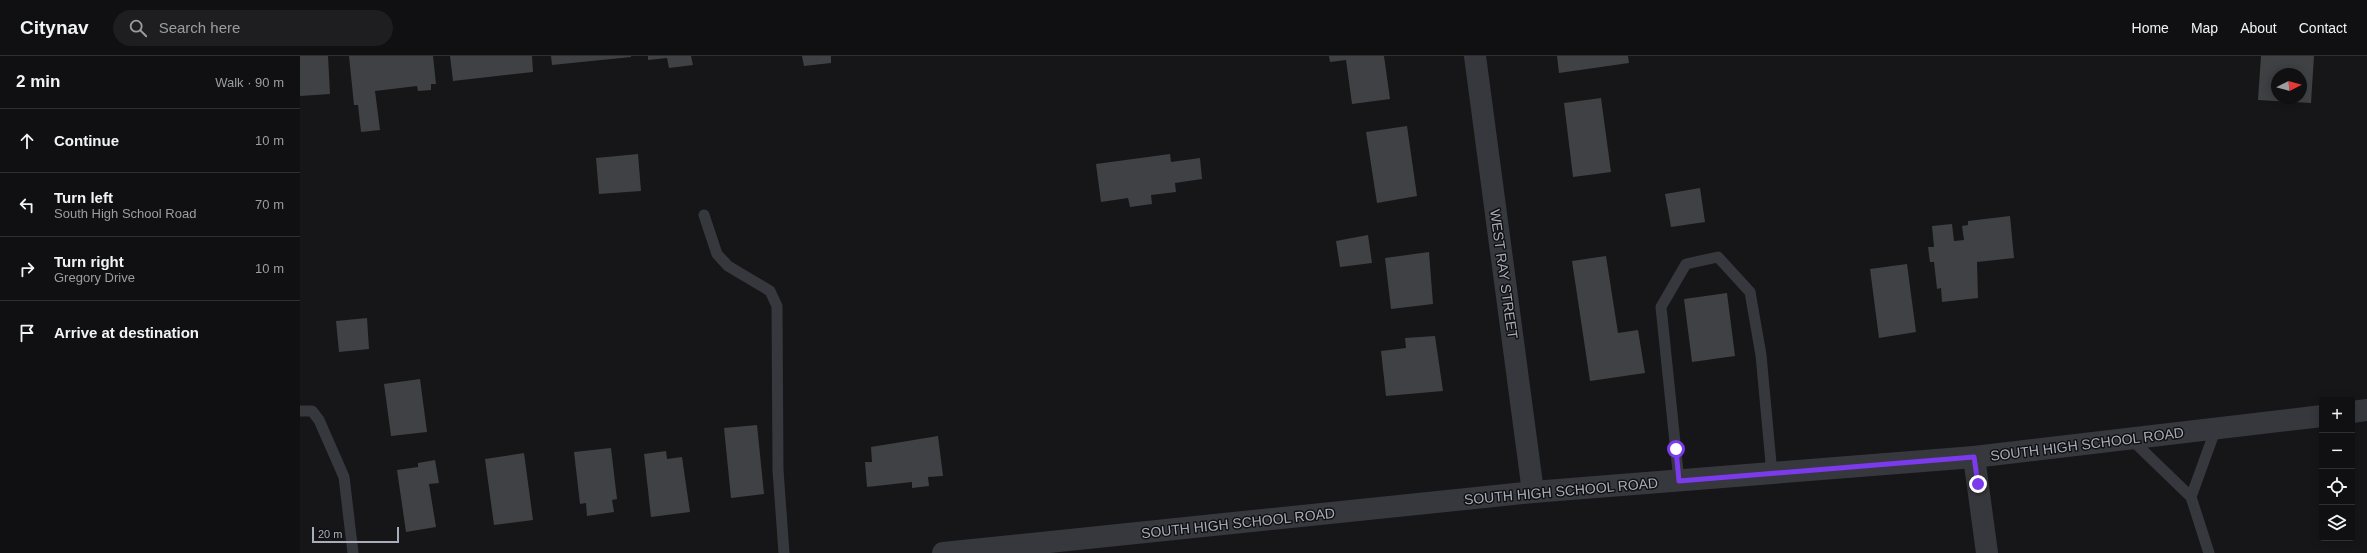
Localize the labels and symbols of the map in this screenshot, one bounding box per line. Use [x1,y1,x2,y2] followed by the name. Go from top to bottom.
[2271,68,2307,104] north arrow
[1487,208,1521,340] street label: WEST RAY STREET
[1989,424,2185,464] street label: SOUTH HIGH SCHOOL ROAD
[1667,440,1685,458] route start
[1463,475,1659,507] street label: SOUTH HIGH SCHOOL ROAD
[1969,475,1987,493] route end
[1140,505,1336,541] street label: SOUTH HIGH SCHOOL ROAD
[312,525,399,544] scale bar

